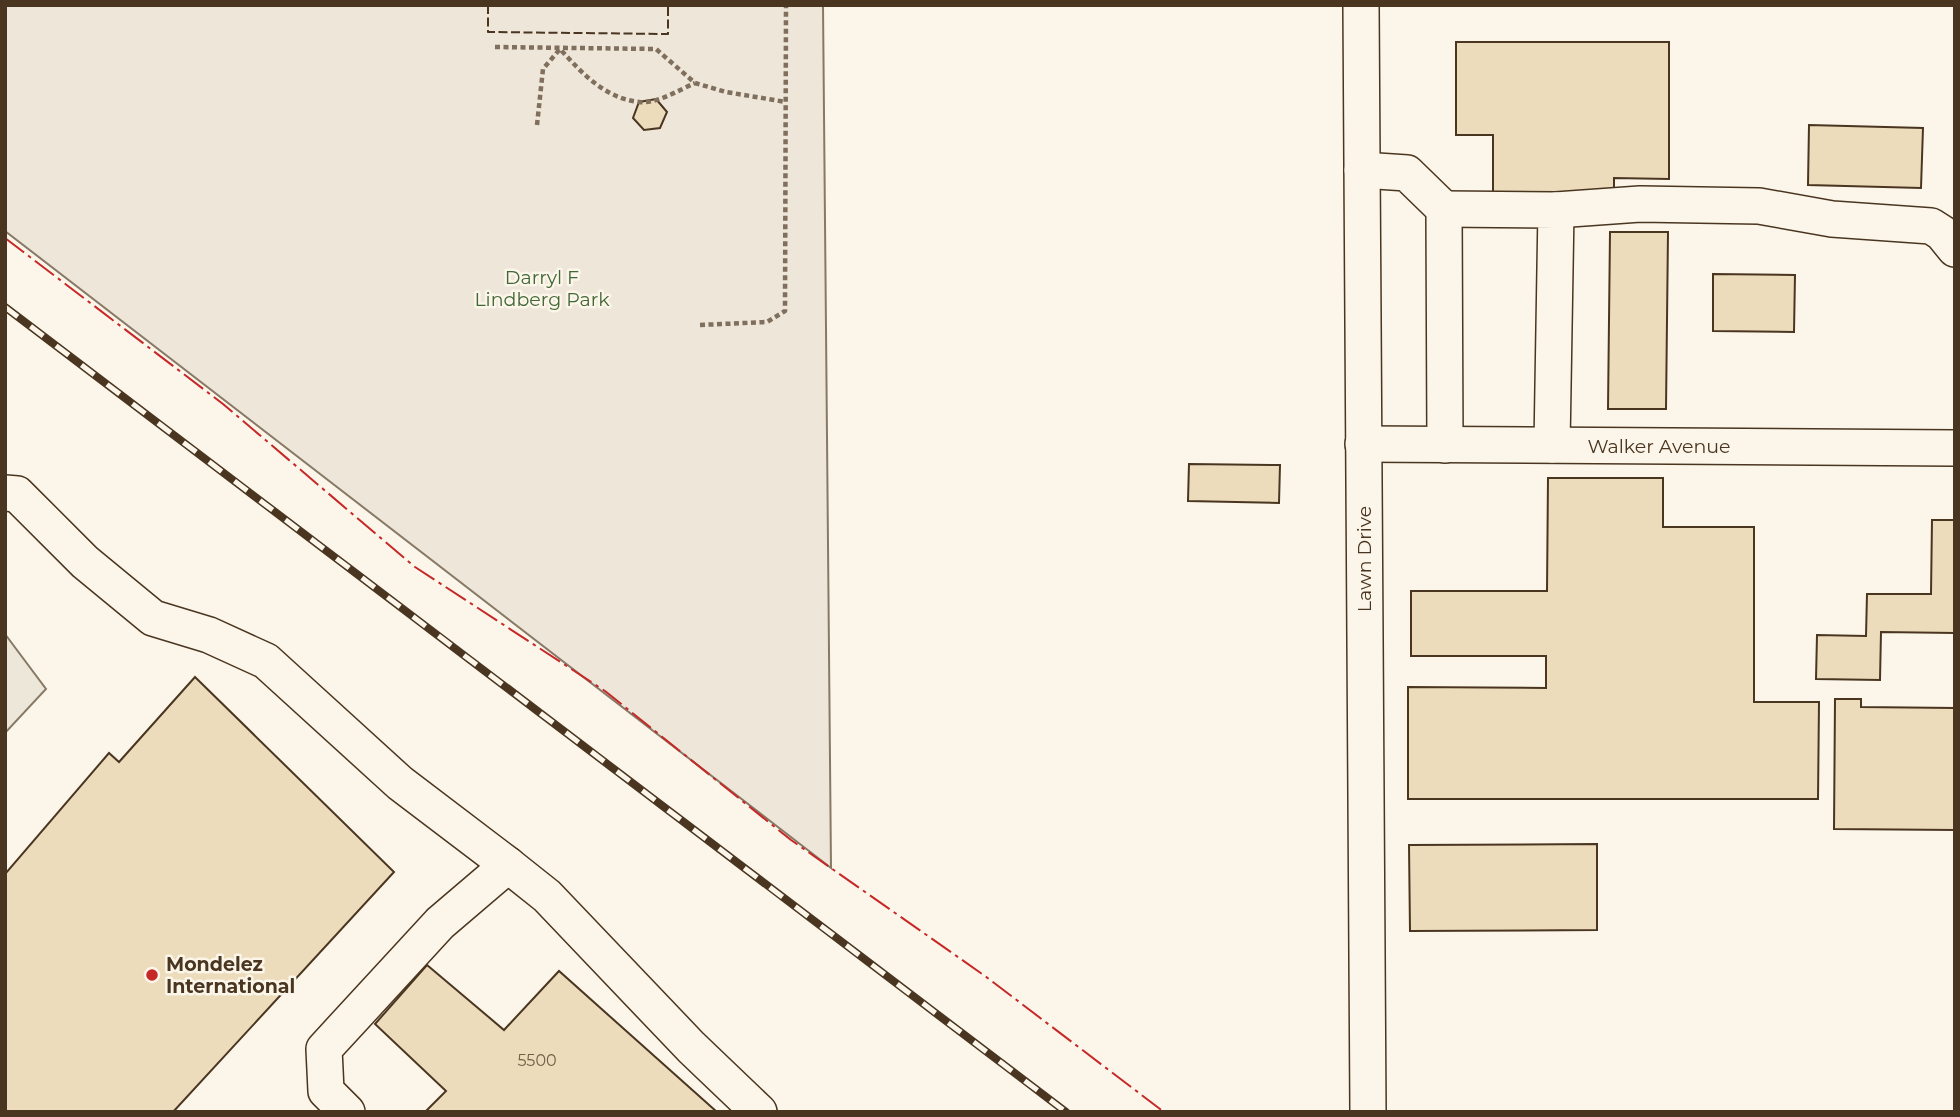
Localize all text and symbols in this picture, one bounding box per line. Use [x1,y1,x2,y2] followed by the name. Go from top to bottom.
[474,266,610,311] park label: Darryl F Lindberg Park
[1587,435,1731,458] street label: Walker Avenue
[1353,506,1376,612] street label: Lawn Drive
[166,953,295,998] place label: Mondelez International
[144,967,160,983] marker: Mondelez International
[517,1051,557,1070] house number: 5500

